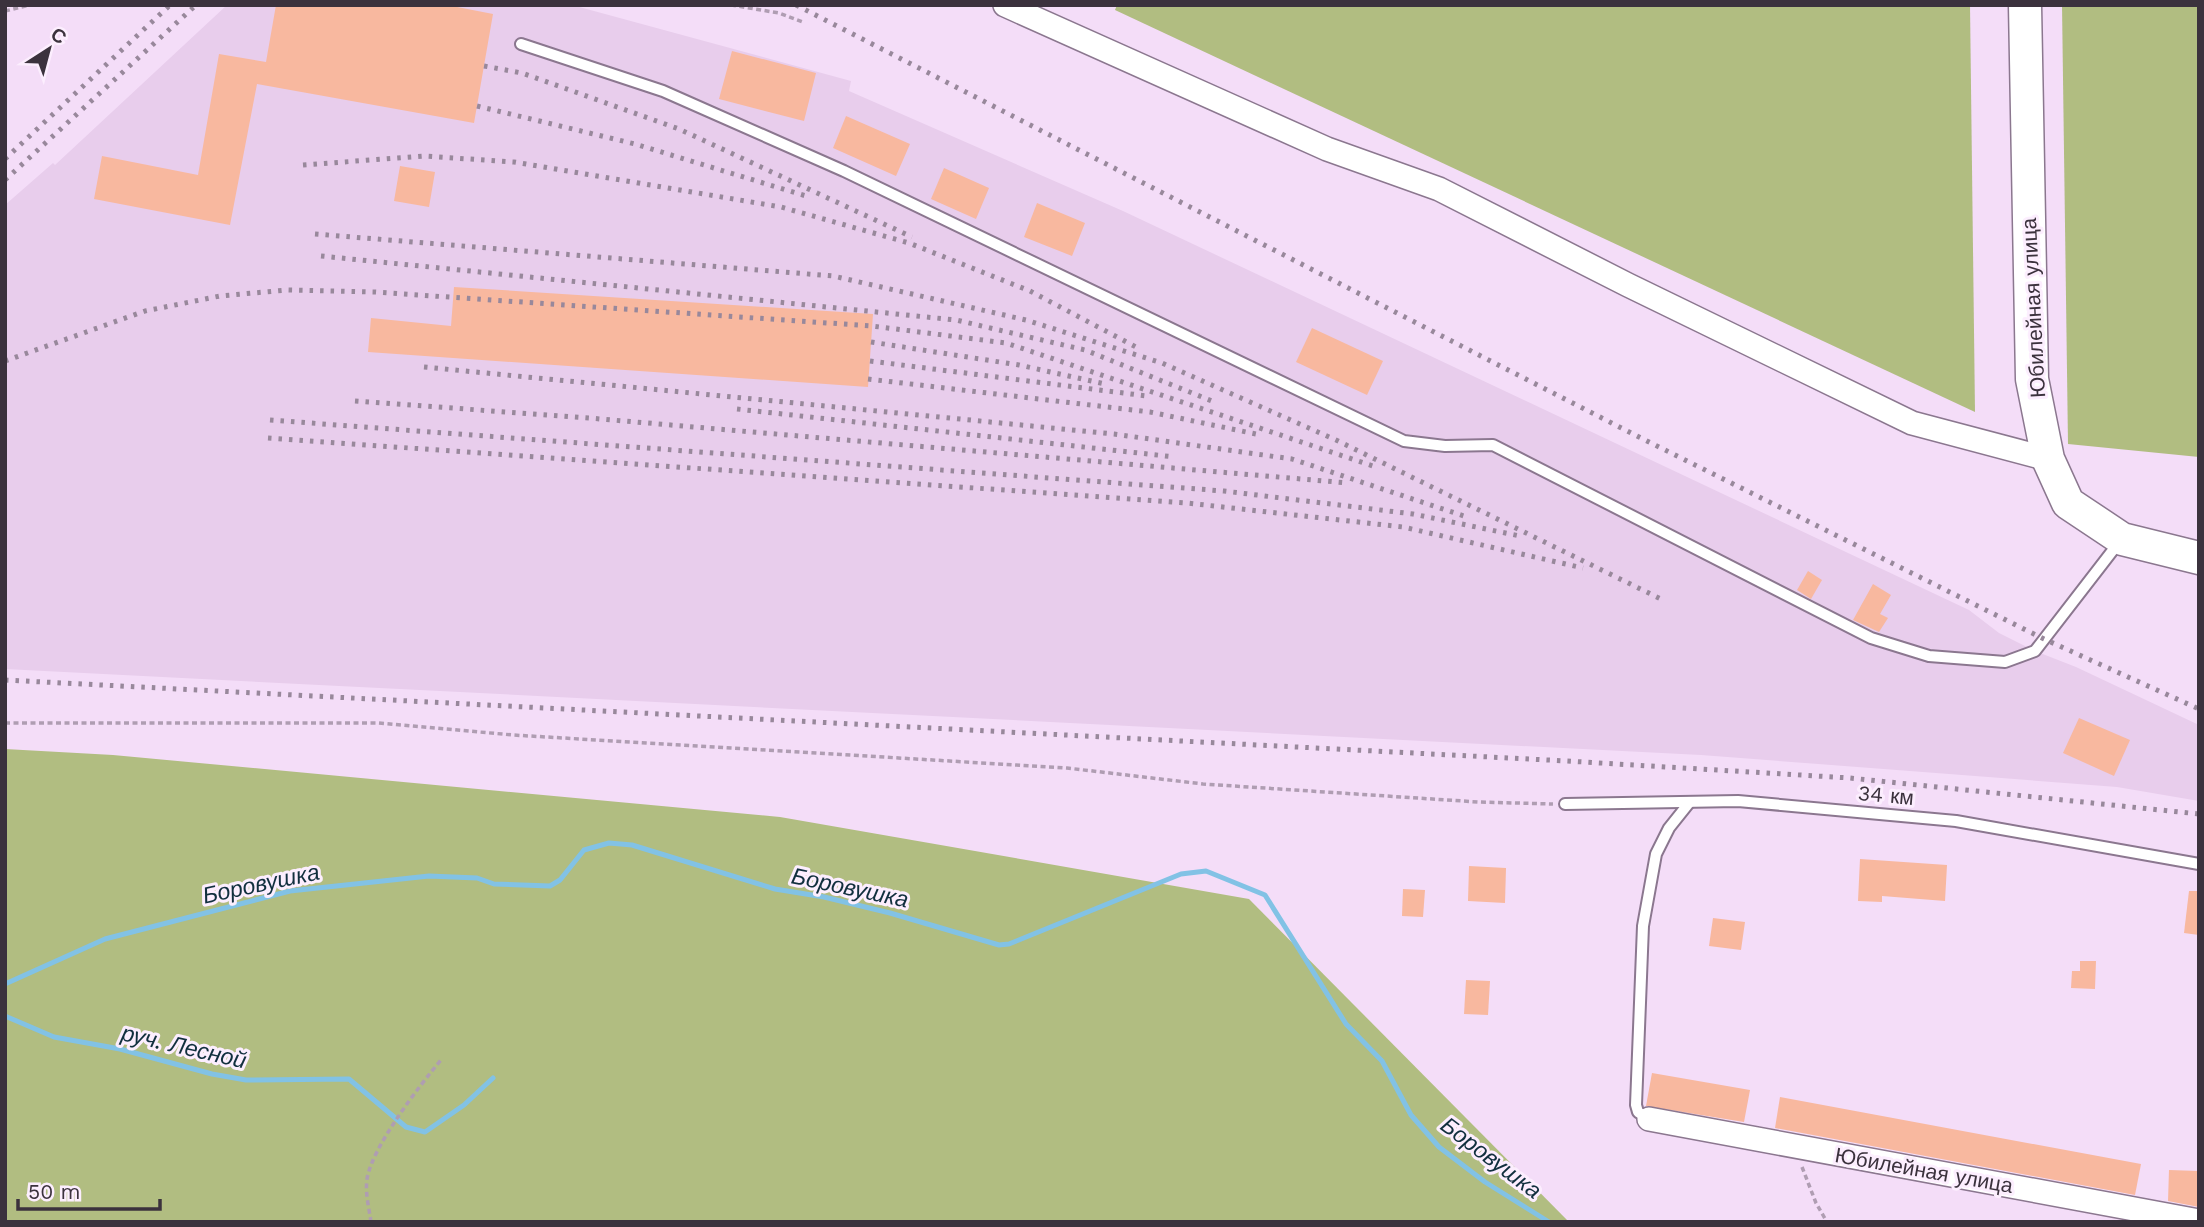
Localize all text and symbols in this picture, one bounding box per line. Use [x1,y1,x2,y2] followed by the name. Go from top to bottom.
[14,14,84,84] north arrow
[46,22,71,49] text: С
[2016,217,2050,399] street label: Юбилейная улица
[1857,780,1915,810] street label: 34 км
[200,858,322,910] water label: Боровушка
[789,862,911,914] water label: Боровушка
[118,1019,249,1075] water label: руч. Лесной
[1435,1111,1547,1205] water label: Боровушка
[1833,1142,2015,1198] street label: Юбилейная улица
[18,1168,159,1212] scale bar
[28,1179,80,1204] text: 50 m

